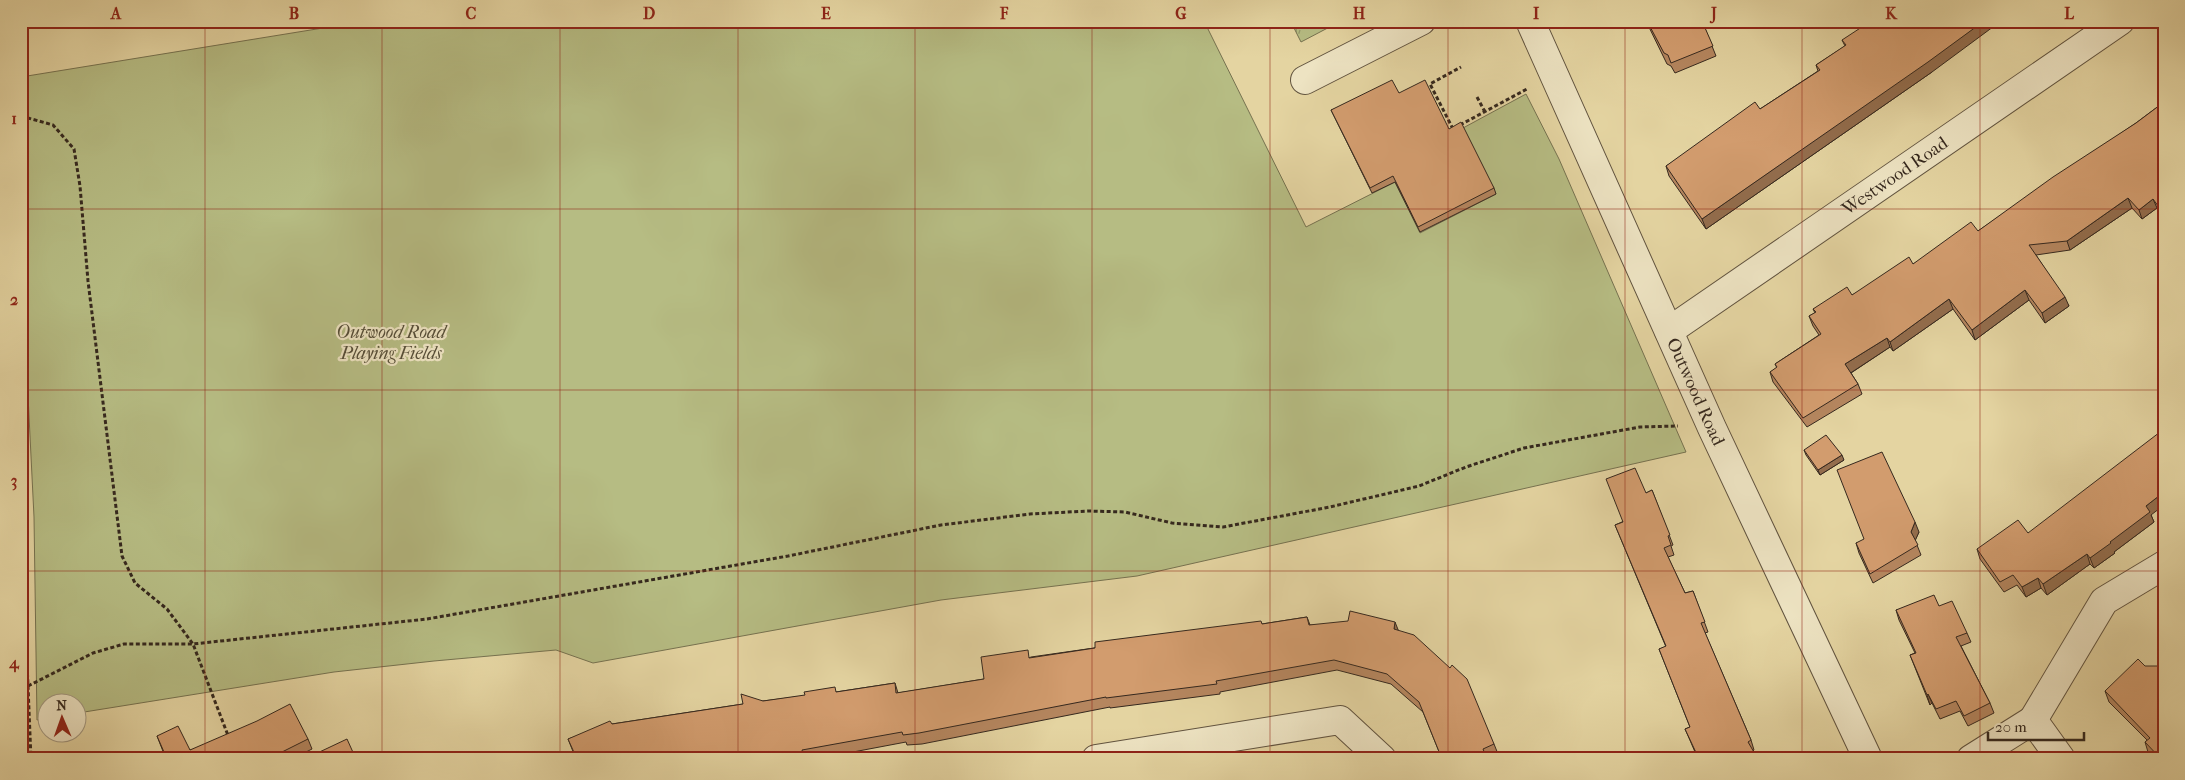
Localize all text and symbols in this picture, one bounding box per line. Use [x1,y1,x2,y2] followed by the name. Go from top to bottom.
[110,4,122,23] text: A
[289,4,299,23] text: B
[466,4,477,23] text: C
[643,4,655,23] text: D
[821,4,831,23] text: E
[999,4,1009,23] text: F
[1175,4,1187,23] text: G
[1353,4,1366,23] text: H
[1533,4,1540,23] text: I
[1709,4,1717,24] text: J
[1885,4,1898,23] text: K
[2064,4,2074,23] text: L
[11,109,17,128] text: 1
[1837,132,1952,220] street label: Westwood Road
[10,290,18,309] text: 2
[336,322,449,364] park label: Outwood Road Playing Fields
[1662,334,1729,449] street label: Outwood Road
[11,471,17,491] text: 3
[8,653,20,673] text: 4
[38,692,88,742] north arrow
[56,697,68,714] text: N
[1988,710,2084,742] scale bar
[1995,718,2027,736] text: 20 m

